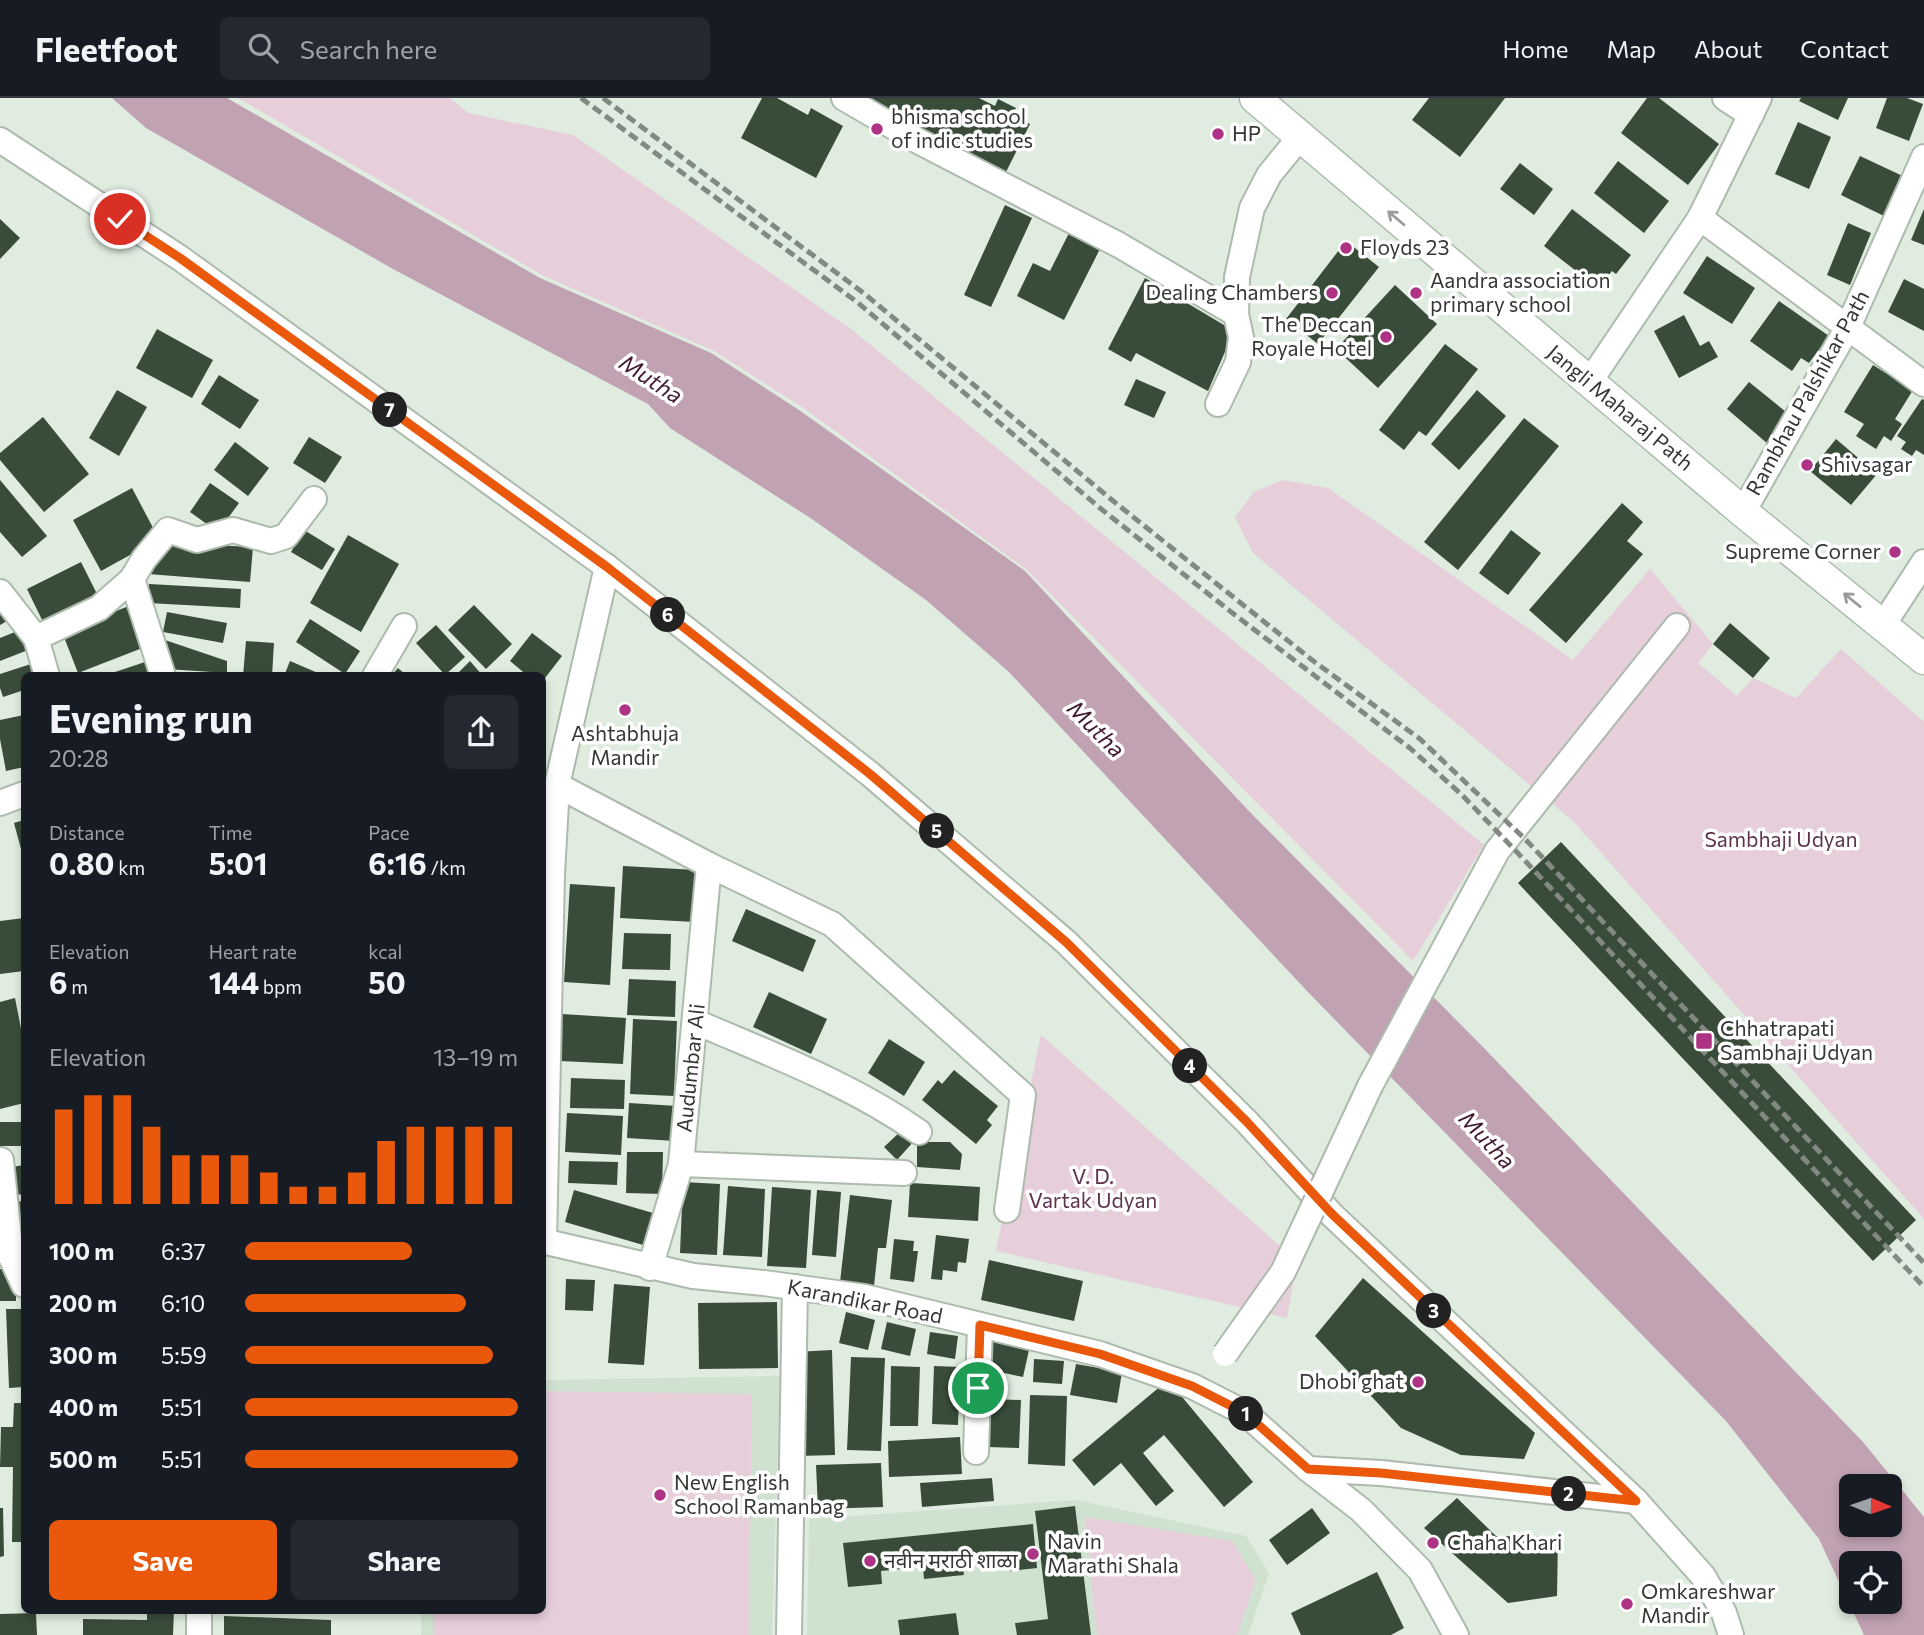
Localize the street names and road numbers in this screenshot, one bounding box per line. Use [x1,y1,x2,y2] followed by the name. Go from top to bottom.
[1740,285,1874,499] street label: Rambhau Palshikar Path
[1543,339,1699,475] street label: Jangli Maharaj Path
[670,1002,709,1133] street label: Audumbar Ali
[786,1273,945,1328] street label: Karandikar Road

